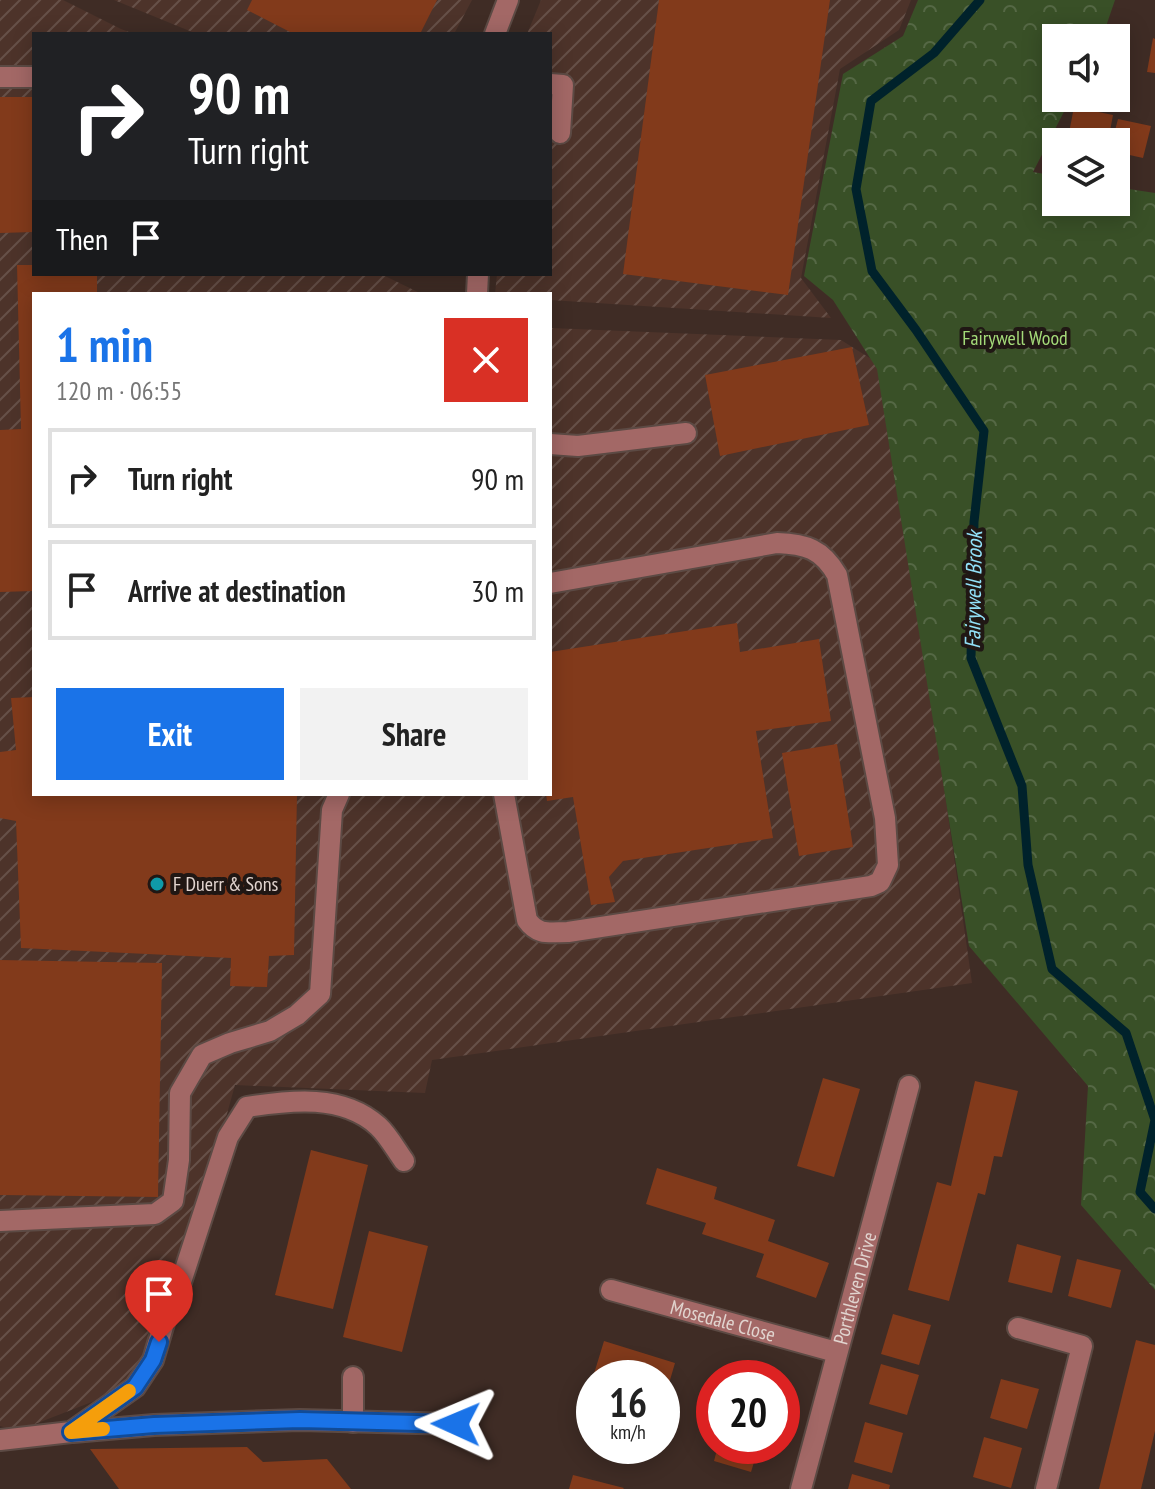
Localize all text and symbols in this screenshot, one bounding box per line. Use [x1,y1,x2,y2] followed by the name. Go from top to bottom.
[1042,24,1130,216] map controls
[1042,24,1130,112] button: sound
[188,57,290,129] text: 90 m
[56,64,160,168] icon: right
[188,127,309,174] text: Turn right
[1042,128,1130,216] button: layers
[124,216,168,260] icon: arrive
[56,219,108,258] text: Then
[56,313,153,375] text: 1 min
[444,318,528,402] button: close
[962,325,1068,351] park label: Fairywell Wood
[56,374,182,407] text: 120 m · 06:55
[60,456,104,500] icon: right
[128,459,232,498] text: Turn right
[471,459,524,498] text: 90 m
[958,528,988,649] water label: Fairywell Brook
[60,568,104,612] icon: arrive
[128,571,346,610] text: Arrive at destination
[471,571,524,610] text: 30 m
[56,688,284,780] button: Exit
[300,688,528,780] button: Share
[173,871,278,897] place label: F Duerr & Sons
[148,875,166,893] marker: F Duerr & Sons
[827,1229,882,1347] street label: Porthleven Drive
[125,1260,193,1342] pin
[137,1272,181,1316] icon: arrive
[667,1294,778,1348] street label: Mosedale Close
[696,1360,800,1464] speed limit sign: 20
[609,1376,647,1428] text: 16
[414,1382,498,1466] position arrow
[610,1419,646,1445] text: km/h

